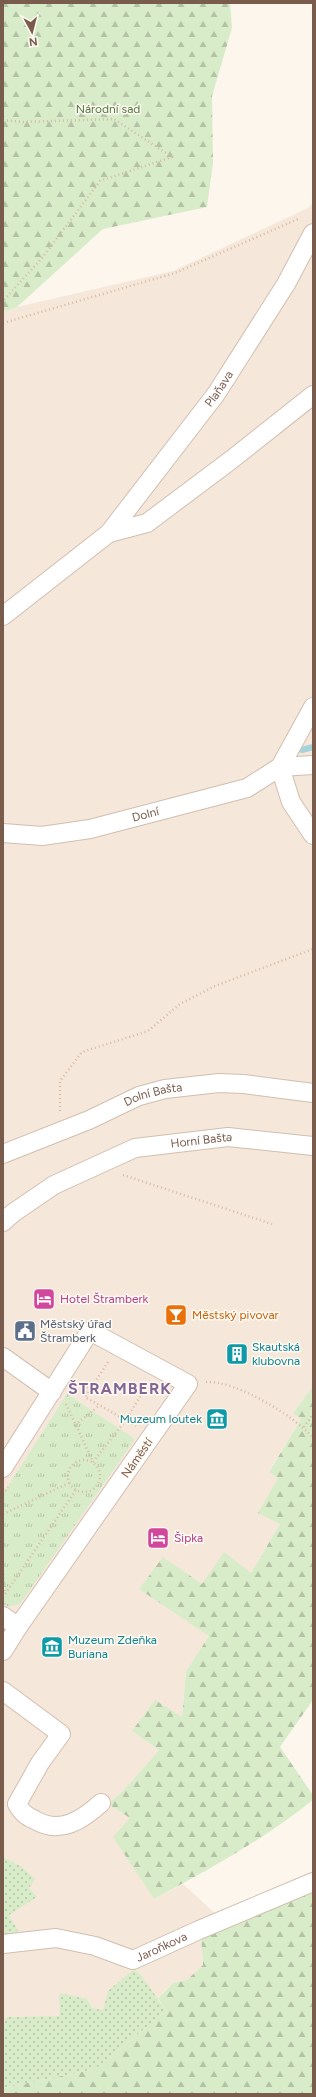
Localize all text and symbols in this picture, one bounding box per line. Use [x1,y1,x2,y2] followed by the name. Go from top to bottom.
[12,12,52,52] north arrow
[28,34,38,48] text: N
[76,102,140,116] park label: Národní sad
[202,368,236,410] street label: Plaňava
[131,804,162,825] street label: Dolní
[122,1080,183,1109] street label: Dolní Bašta
[170,1130,233,1151] street label: Horní Bašta
[31,1286,57,1312] hotel icon: Hotel Štramberk
[60,1292,149,1306] place label: Hotel Štramberk
[163,1302,189,1328] bar icon: Městský pivovar
[192,1308,279,1322] place label: Městský pivovar
[40,1317,111,1345] place label: Městský úřad Štramberk
[12,1318,38,1344] public building icon: Městský úřad Štramberk
[252,1340,300,1368] place label: Skautská klubovna
[224,1341,250,1367] building icon: Skautská klubovna
[68,1379,172,1398] district label: ŠTRAMBERK
[204,1406,230,1432] museum icon: Muzeum loutek
[120,1412,202,1426] place label: Muzeum loutek
[118,1435,156,1480] street label: Náměstí
[145,1525,171,1551] hotel icon: Šipka
[174,1531,203,1545] place label: Šipka
[68,1633,157,1661] place label: Muzeum Zdeňka Buriana
[39,1634,65,1660] museum icon: Muzeum Zdeňka Buriana
[134,1929,189,1965] street label: Jaroňkova

